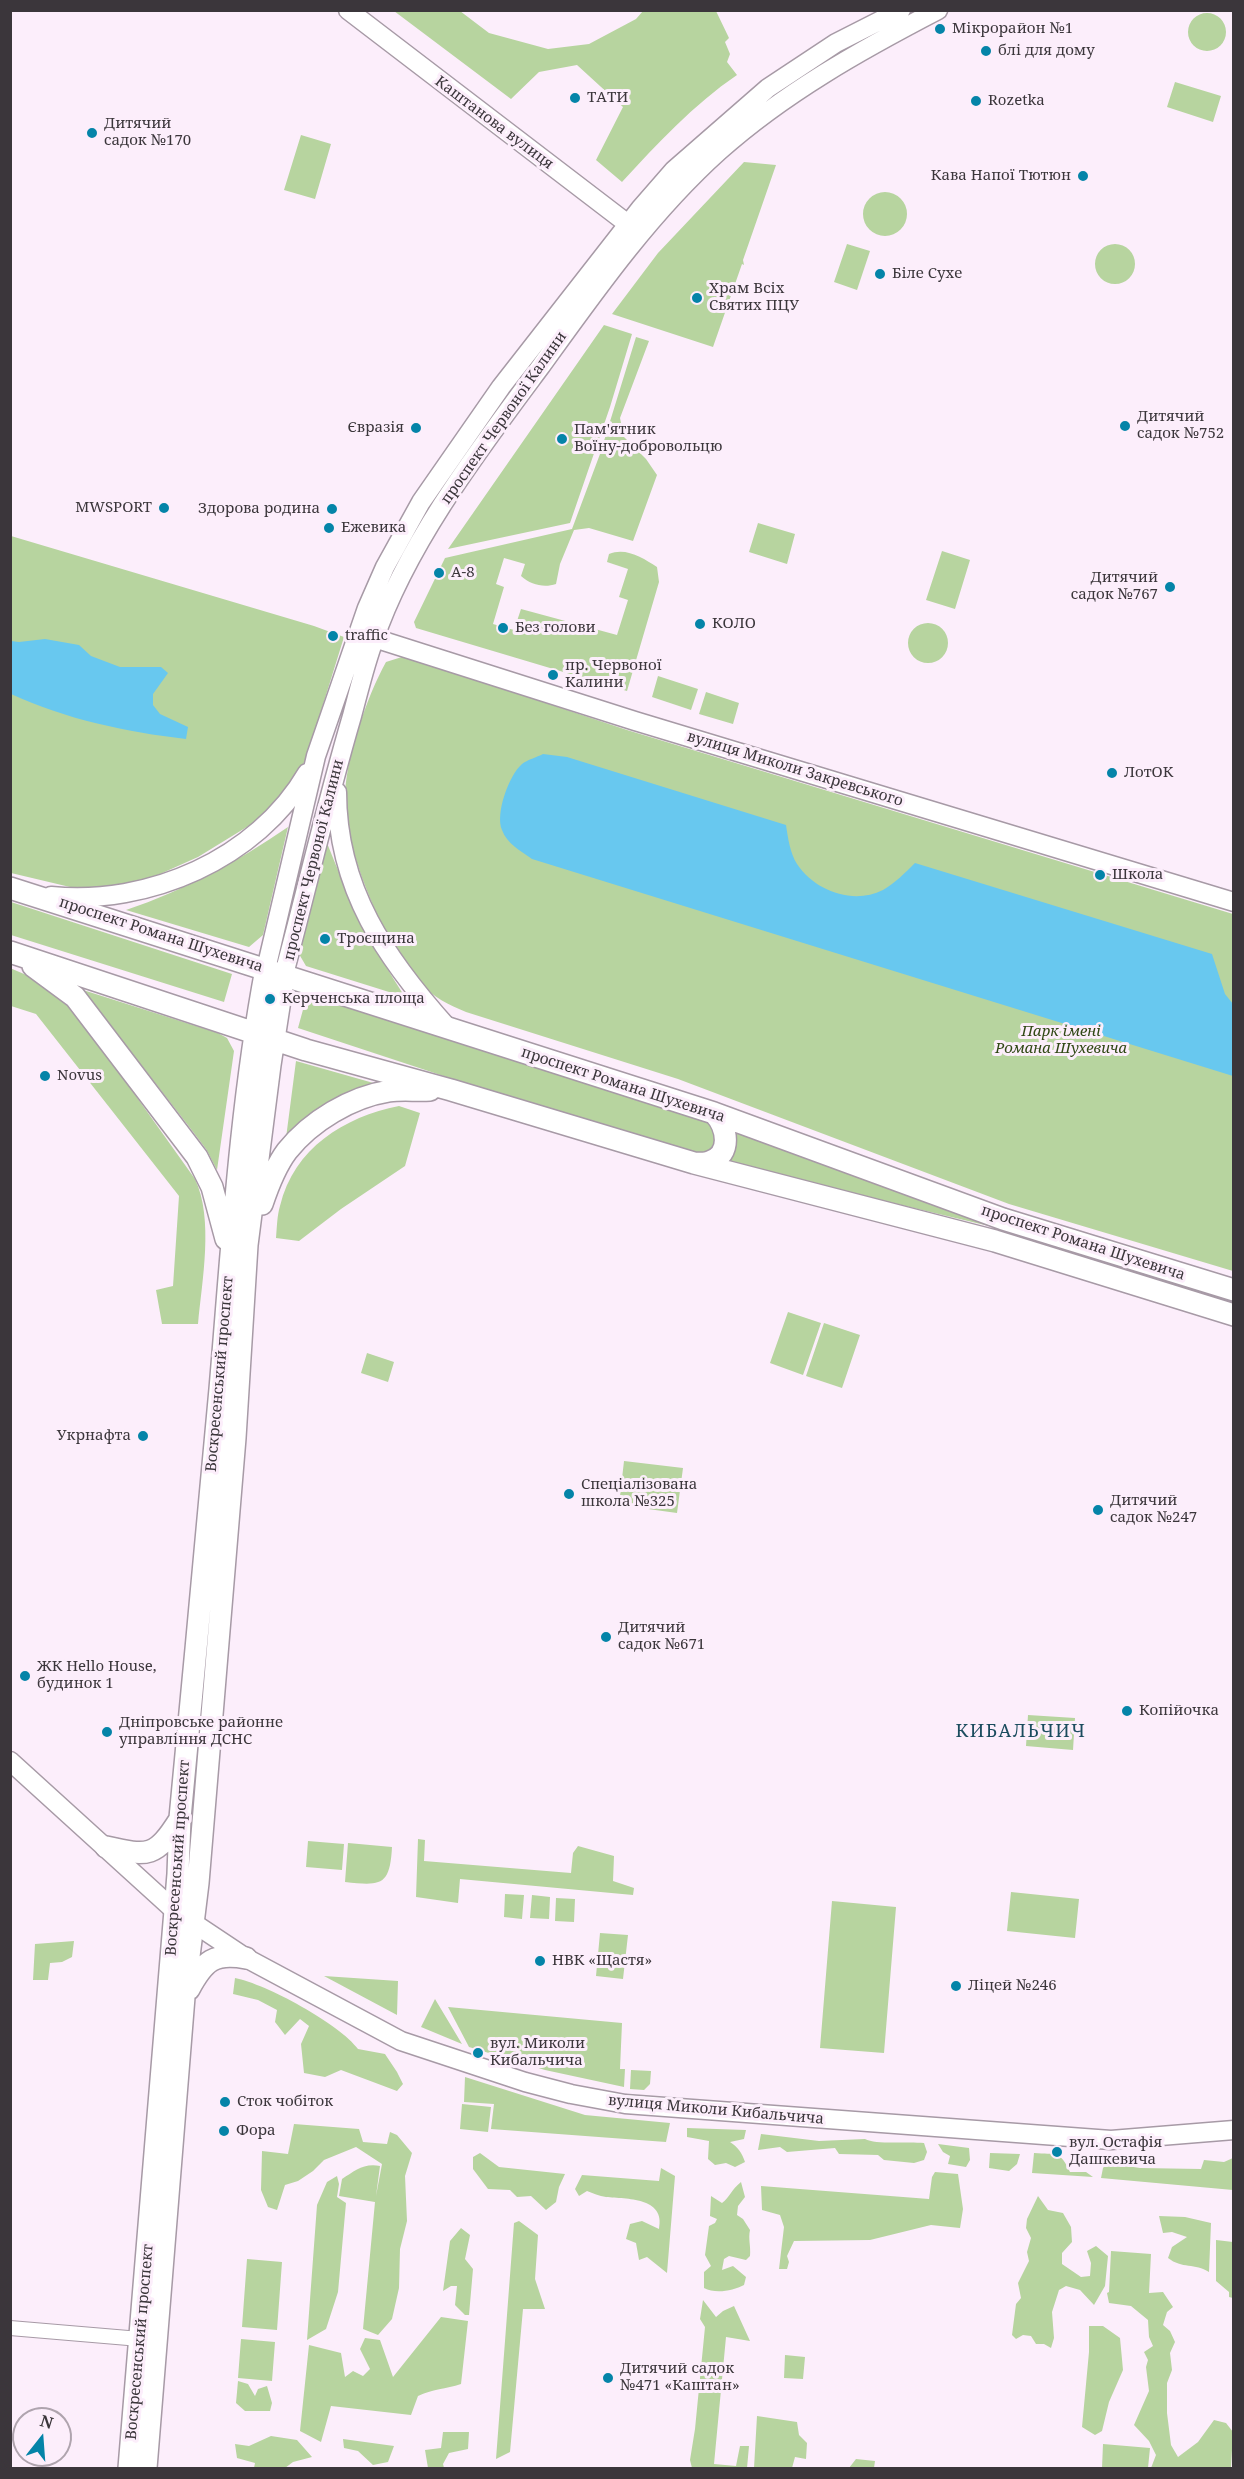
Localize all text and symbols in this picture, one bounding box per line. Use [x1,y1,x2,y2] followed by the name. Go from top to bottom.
[952,20,1073,38] place label: Мікрорайон №1
[933,22,947,36] marker: Мікрорайон №1
[998,42,1095,60] place label: блі для дому
[979,44,993,58] marker: блі для дому
[431,73,557,173] street label: Каштанова вулиця
[587,89,628,107] place label: ТАТИ
[568,91,582,105] marker: ТАТИ
[988,92,1045,110] place label: Rozetka
[969,94,983,108] marker: Rozetka
[104,115,191,150] place label: Дитячий садок №170
[85,126,99,140] marker: Дитячий садок №170
[931,167,1071,185] place label: Кава Напої Тютюн
[1076,169,1090,183] marker: Кава Напої Тютюн
[892,265,962,283] place label: Біле Сухе
[873,267,887,281] marker: Біле Сухе
[709,280,799,315] place label: Храм Всіх Святих ПЦУ
[690,291,704,305] marker: Храм Всіх Святих ПЦУ
[437,328,571,508] street label: проспект Червоної Калини
[1137,408,1224,443] place label: Дитячий садок №752
[348,419,404,437] place label: Євразія
[1118,419,1132,433] marker: Дитячий садок №752
[409,421,423,435] marker: Євразія
[574,421,722,456] place label: Пам'ятник Воїну-добровольцю
[555,432,569,446] marker: Пам'ятник Воїну-добровольцю
[75,499,152,517] place label: MWSPORT
[198,500,320,518] place label: Здорова родина
[157,501,171,515] marker: MWSPORT
[325,502,339,516] marker: Здорова родина
[341,519,406,537] place label: Ежевика
[322,521,336,535] marker: Ежевика
[451,564,475,582] place label: А-8
[432,566,446,580] marker: А-8
[1071,569,1158,604] place label: Дитячий садок №767
[1163,580,1177,594] marker: Дитячий садок №767
[712,615,756,633] place label: КОЛО
[693,617,707,631] marker: КОЛО
[515,619,596,637] place label: Без голови
[496,621,510,635] marker: Без голови
[345,627,388,645] place label: traffic
[326,629,340,643] marker: traffic
[565,657,662,692] place label: пр. Червоної Калини
[546,668,560,682] marker: пр. Червоної Калини
[685,728,905,810] street label: вулиця Миколи Закревського
[280,758,348,962] street label: проспект Червоної Калини
[1124,764,1173,782] place label: ЛотОК
[1105,766,1119,780] marker: ЛотОК
[1112,866,1163,884] place label: Школа
[1093,868,1107,882] marker: Школа
[57,894,265,976] street label: проспект Романа Шухевича
[337,930,415,948] place label: Троєщина
[318,932,332,946] marker: Троєщина
[282,990,425,1008] place label: Керченська площа
[263,992,277,1006] marker: Керченська площа
[995,1023,1127,1058] park label: Парк імені Романа Шухевича
[519,1044,727,1126] street label: проспект Романа Шухевича
[57,1067,102,1085] place label: Novus
[38,1069,52,1083] marker: Novus
[979,1202,1187,1284] street label: проспект Романа Шухевича
[202,1275,238,1473] street label: Воскресенський проспект
[57,1427,131,1445] place label: Укрнафта
[136,1429,150,1443] marker: Укрнафта
[581,1476,697,1511] place label: Спеціалізована школа №325
[562,1487,576,1501] marker: Спеціалізована школа №325
[1110,1492,1197,1527] place label: Дитячий садок №247
[1091,1503,1105,1517] marker: Дитячий садок №247
[618,1619,705,1654] place label: Дитячий садок №671
[599,1630,613,1644] marker: Дитячий садок №671
[37,1658,157,1693] place label: ЖК Hello House, будинок 1
[18,1669,32,1683] marker: ЖК Hello House, будинок 1
[1139,1702,1219,1720] place label: Копійочка
[1120,1704,1134,1718] marker: Копійочка
[119,1714,283,1749] place label: Дніпровське районне управління ДСНС
[956,1721,1086,1743] district label: КИБАЛЬЧИЧ
[100,1725,114,1739] marker: Дніпровське районне управління ДСНС
[162,1759,194,1957] street label: Воскресенський проспект
[552,1952,652,1970] place label: НВК «Щастя»
[533,1954,547,1968] marker: НВК «Щастя»
[968,1977,1057,1995] place label: Ліцей №246
[949,1979,963,1993] marker: Ліцей №246
[490,2035,585,2070] place label: вул. Миколи Кибальчича
[471,2046,485,2060] marker: вул. Миколи Кибальчича
[607,2092,825,2128] street label: вулиця Миколи Кибальчича
[237,2093,333,2111] place label: Сток чобіток
[218,2095,232,2109] marker: Сток чобіток
[236,2122,276,2140] place label: Фора
[217,2124,231,2138] marker: Фора
[1069,2134,1162,2169] place label: вул. Остафія Дашкевича
[1050,2145,1064,2159] marker: вул. Остафія Дашкевича
[122,2243,158,2441] street label: Воскресенський проспект
[620,2360,740,2395] place label: Дитячий садок №471 «Каштан»
[601,2371,615,2385] marker: Дитячий садок №471 «Каштан»
[12,2407,72,2467] north arrow
[37,2409,56,2434] text: N

